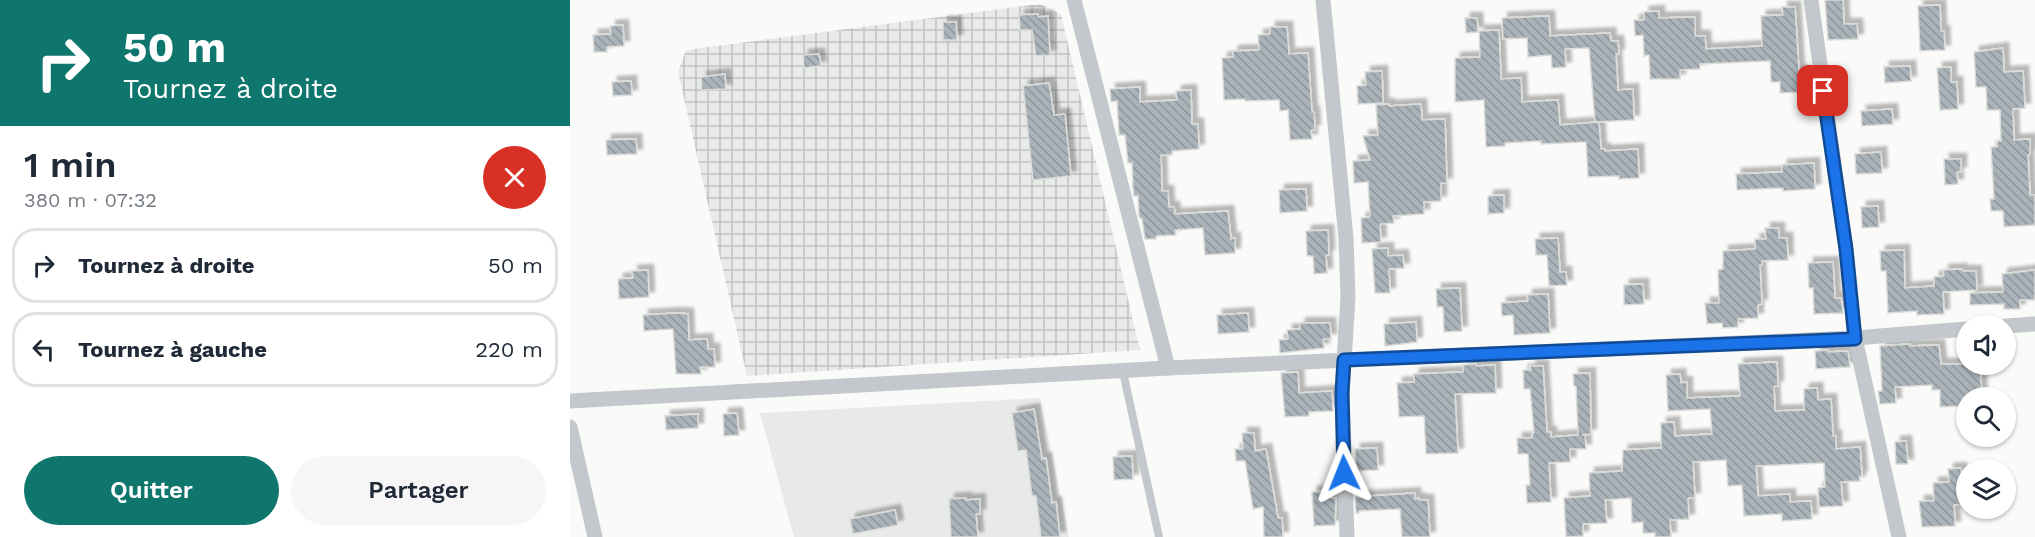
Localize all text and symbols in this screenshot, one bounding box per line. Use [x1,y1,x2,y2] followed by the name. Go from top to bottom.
[123,23,226,72] text: 50 m
[24,24,102,102] icon: right
[1797,65,1848,116] pin
[123,73,338,105] text: Tournez à droite
[1806,74,1839,107] icon: arrive
[24,144,116,186] text: 1 min
[483,146,546,209] button: close
[24,188,157,212] text: 380 m · 07:32
[27,249,60,282] icon: right
[78,253,255,278] text: Tournez à droite
[488,253,543,278] text: 50 m
[1956,315,2016,519] map controls
[1956,315,2016,375] button: sound
[27,333,60,366] icon: left
[78,337,267,362] text: Tournez à gauche
[475,337,543,362] text: 220 m
[1956,387,2016,447] button: search
[1312,441,1376,505] position arrow
[24,456,279,525] button: Quitter
[291,456,546,525] button: Partager
[1956,459,2016,519] button: layers

